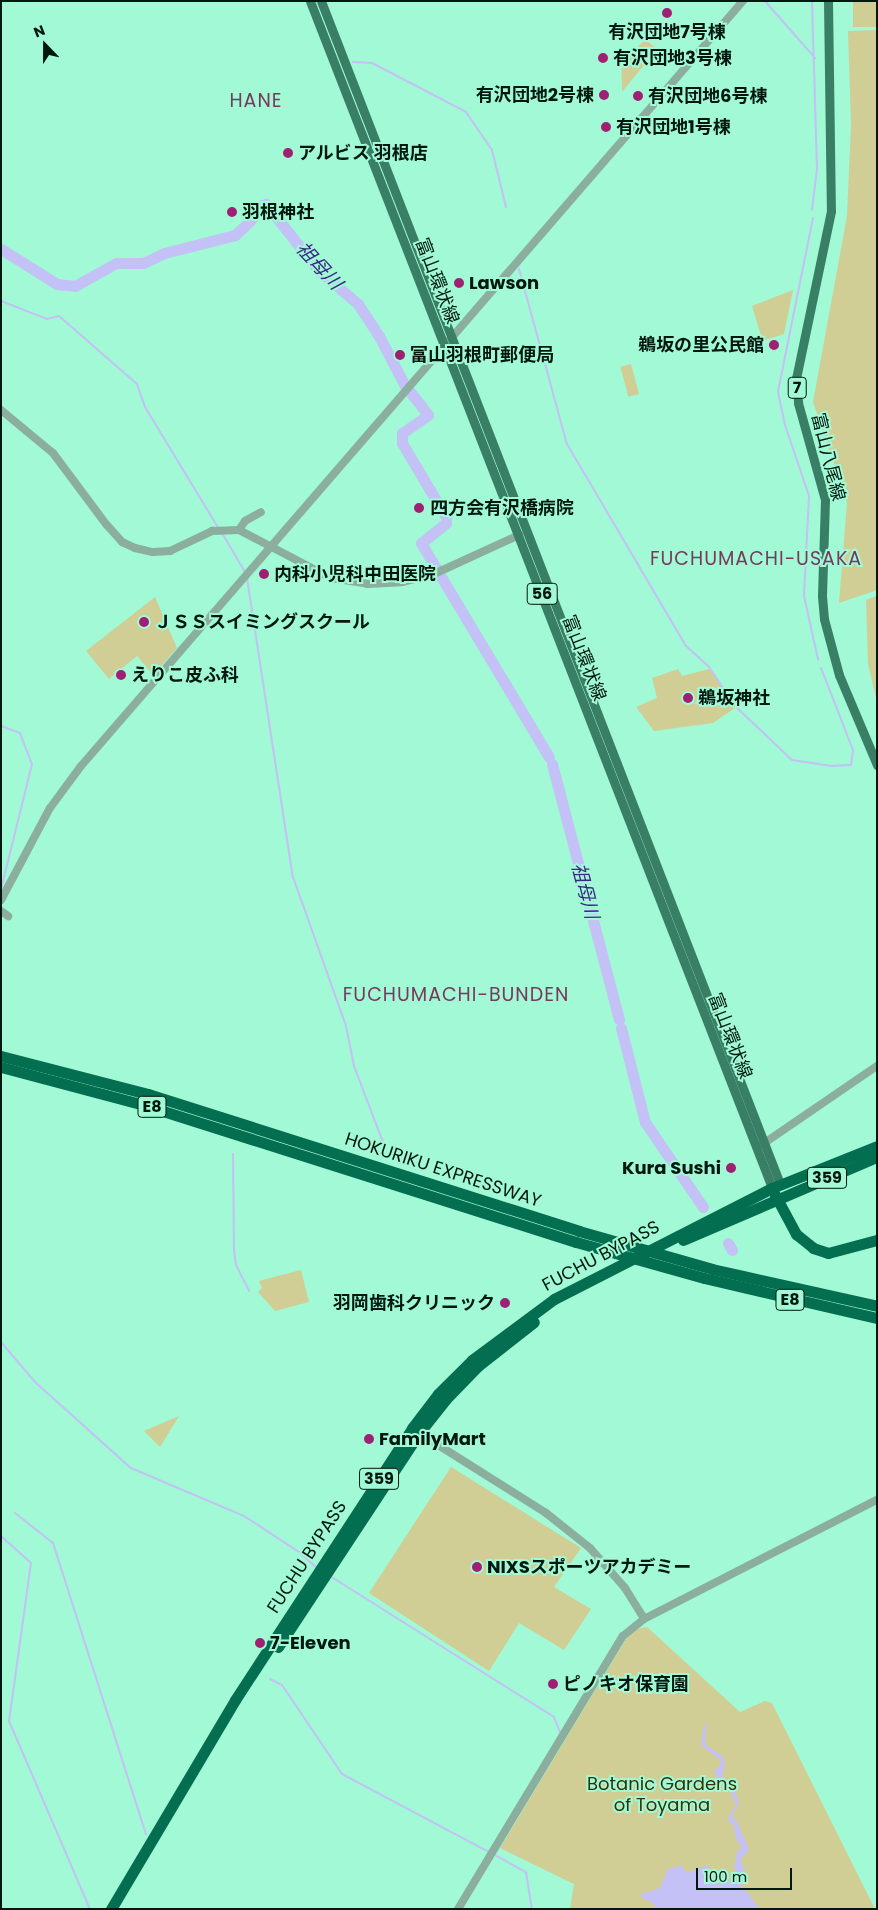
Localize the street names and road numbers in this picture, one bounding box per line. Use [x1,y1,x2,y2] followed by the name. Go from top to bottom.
[411,235,463,327] street label: 富山環状線
[787,374,807,402] road number: 7
[807,411,849,503] street label: 富山八尾線
[526,580,558,608] road number: 56
[558,612,610,704] street label: 富山環状線
[704,990,756,1082] street label: 富山環状線
[137,1094,167,1120] road number: E8
[342,1128,544,1212] street label: HOKURIKU EXPRESSWAY
[807,1164,847,1192] road number: 359
[539,1216,663,1296] street label: FUCHU BYPASS
[775,1286,805,1314] road number: E8
[359,1466,399,1492] road number: 359
[263,1497,351,1617] street label: FUCHU BYPASS

